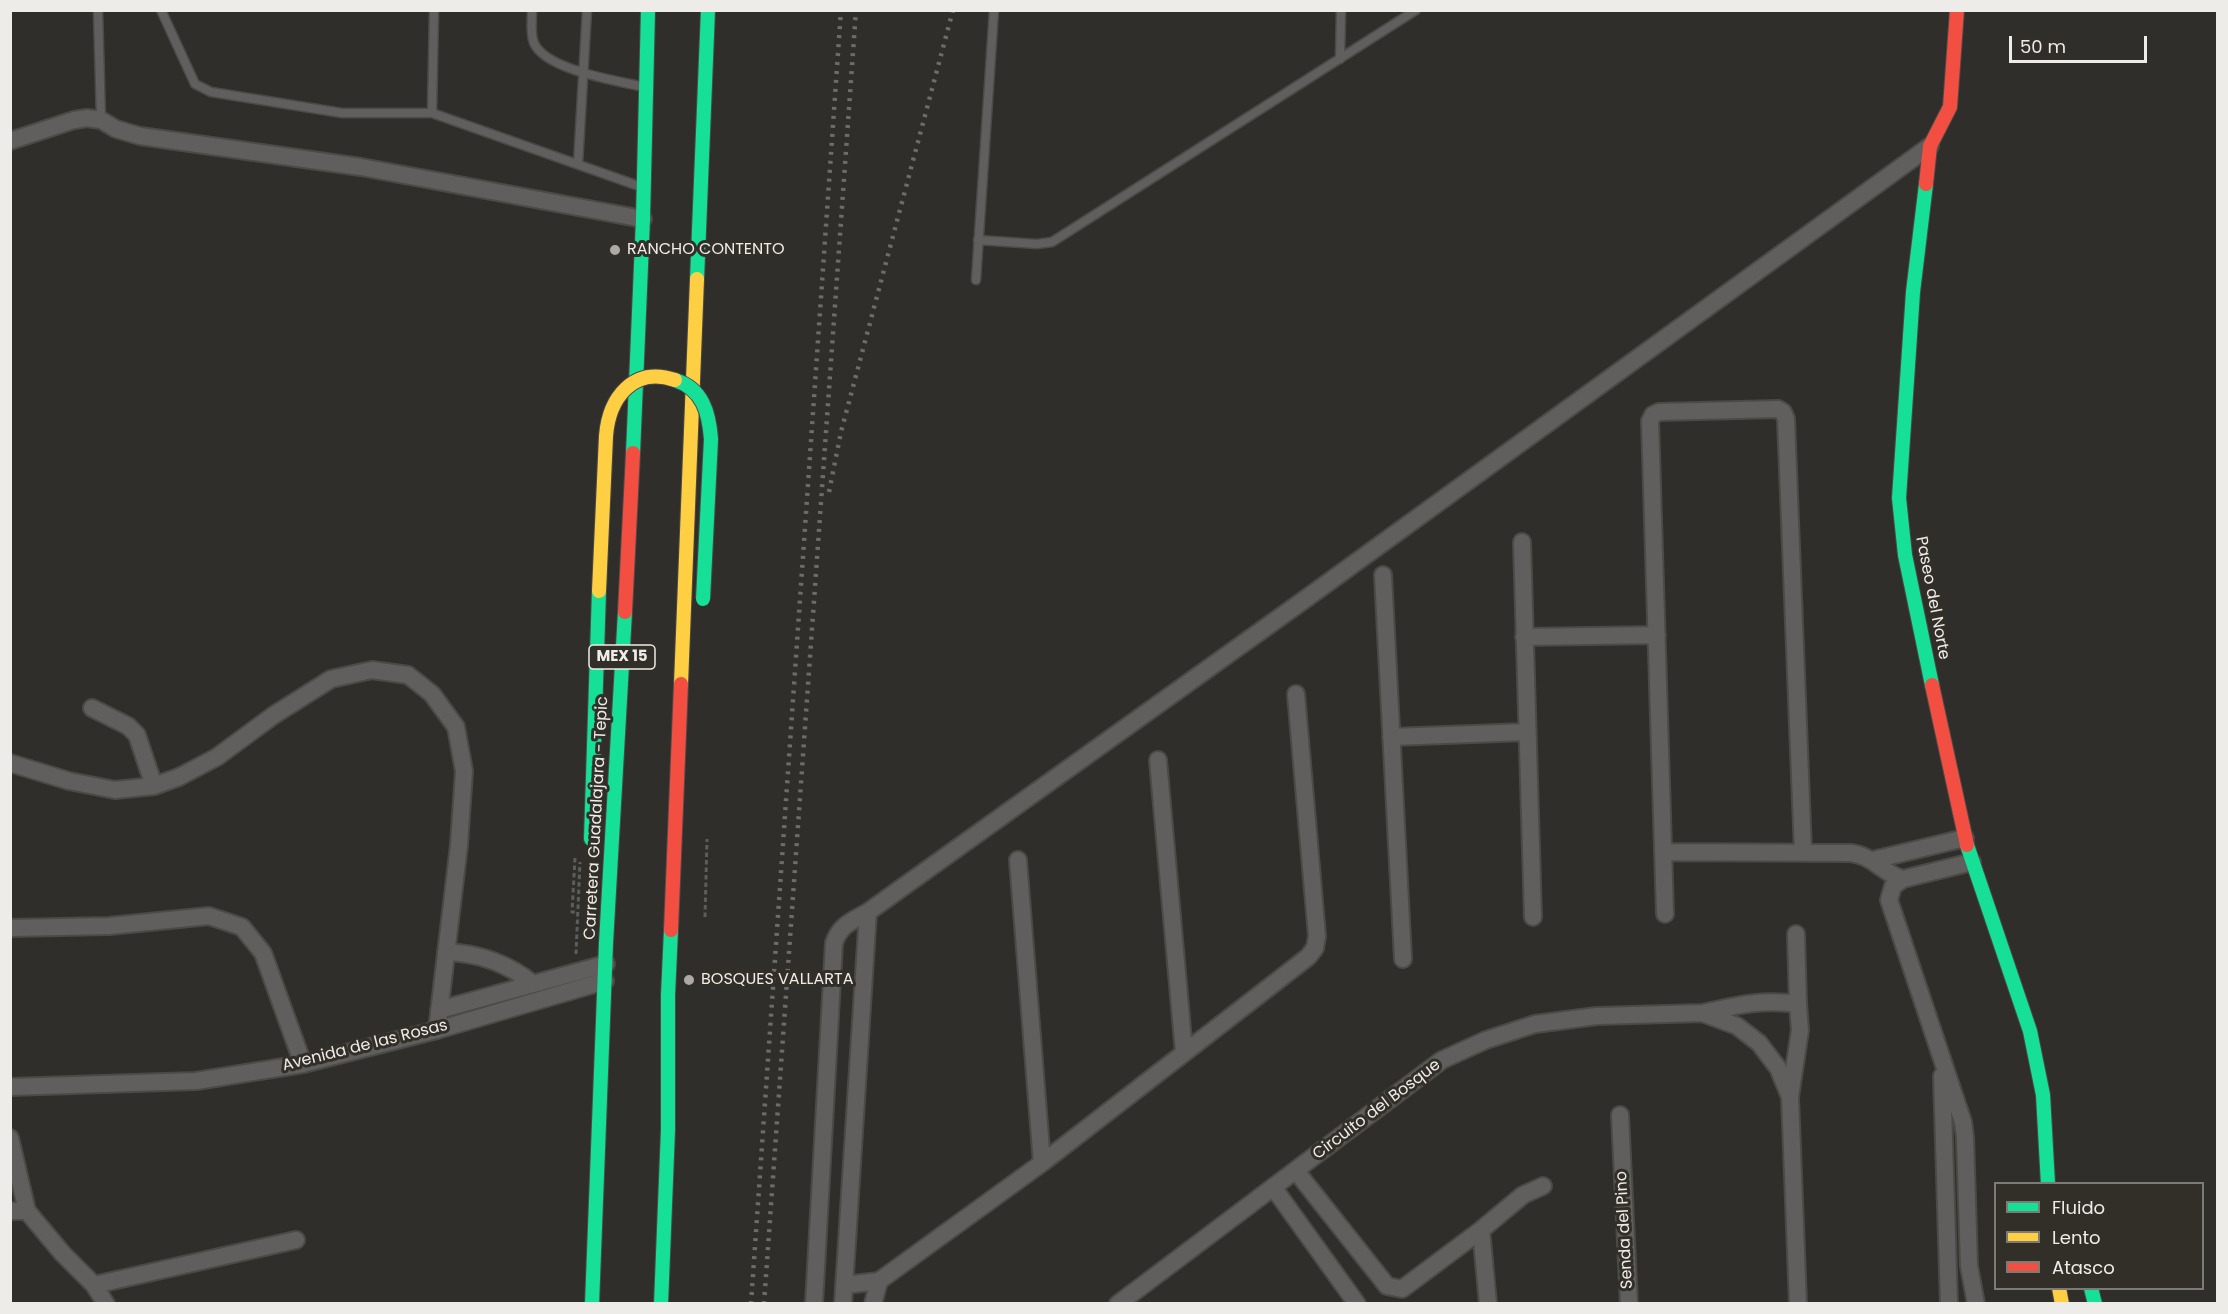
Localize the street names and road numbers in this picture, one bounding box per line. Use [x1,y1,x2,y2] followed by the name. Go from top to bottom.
[1911,535,1953,661] street label: Paseo del Norte
[589,645,655,669] road number: MEX 15
[581,696,613,940] street label: Carretera Guadalajara - Tepic
[280,1016,450,1076] street label: Avenida de las Rosas
[1309,1056,1445,1164] street label: Circuito del Bosque
[1612,1171,1638,1289] street label: Senda del Pino

